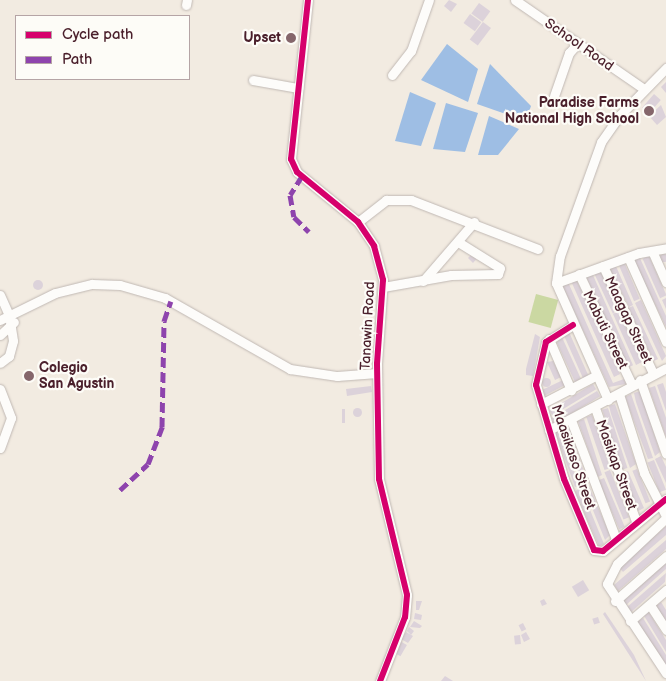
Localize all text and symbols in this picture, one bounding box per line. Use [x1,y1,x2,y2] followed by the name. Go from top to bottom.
[15,15,190,80] legend
[541,15,617,75] street label: School Road
[62,25,133,44] text: Cycle path
[243,30,281,46] place label: Upset
[285,32,297,44] marker: Upset
[62,50,92,69] text: Path
[505,95,639,128] place label: Paradise Farms National High School
[643,105,655,117] marker: Paradise Farms National High School
[600,274,656,366] street label: Maagap Street
[357,281,379,371] street label: Tanawin Road
[579,288,631,372] street label: Mabuti Street
[39,360,114,392] place label: Colegio San Agustin
[23,370,35,382] marker: Colegio San Agustin
[547,402,599,512] street label: Maasikaso Street
[592,417,640,513] street label: Masikap Street

